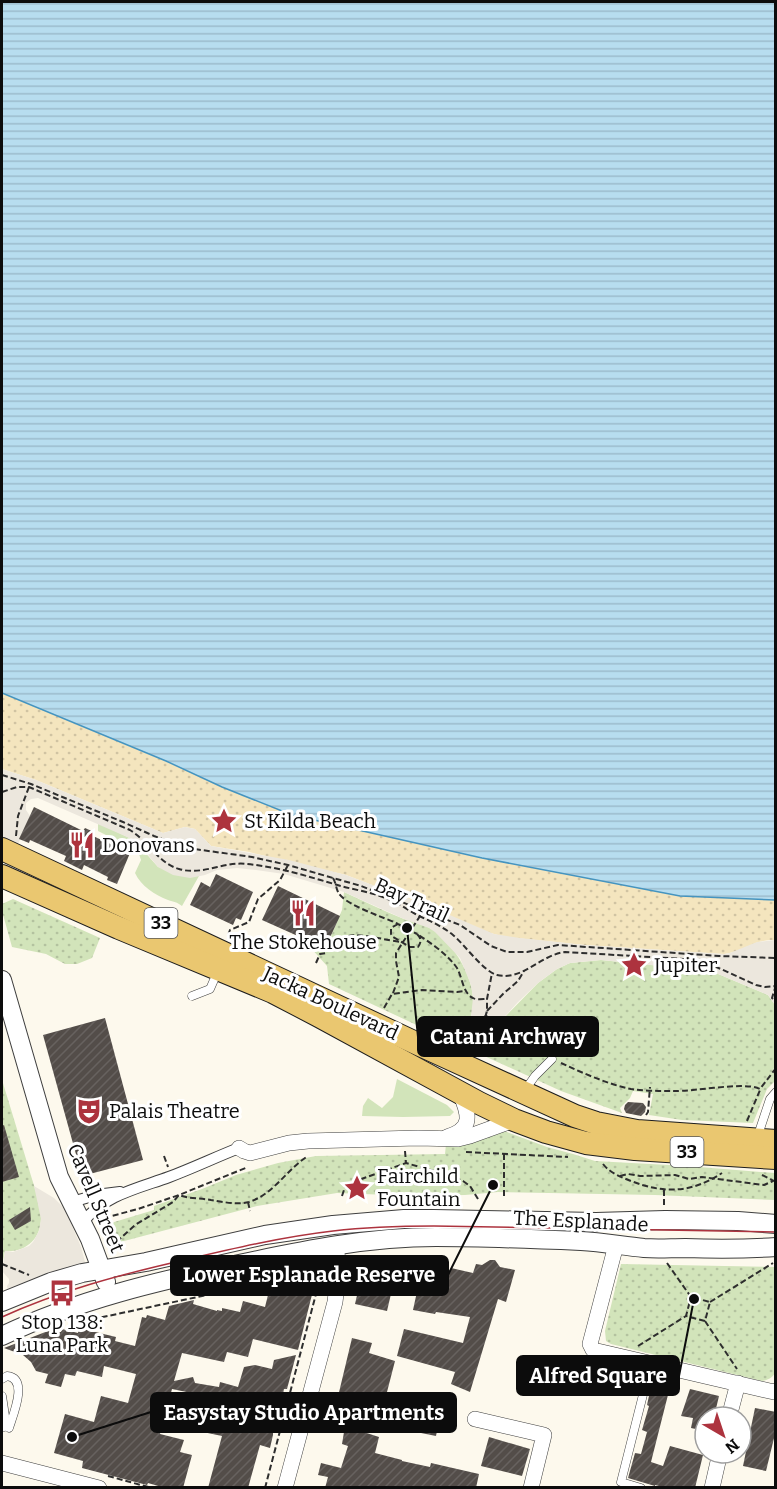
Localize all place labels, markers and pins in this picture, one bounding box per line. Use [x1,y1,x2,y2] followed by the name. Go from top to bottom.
[209,806,239,836] place icon: St Kilda Beach
[244,809,377,833] place label: St Kilda Beach
[67,830,97,860] restaurant icon: Donovans
[102,833,195,857] place label: Donovans
[288,898,318,928] restaurant icon: The Stokehouse
[229,930,377,954] place label: The Stokehouse
[619,950,649,980] place icon: Jupiter
[653,953,718,977] place label: Jupiter
[418,1017,598,1056] callout: Catani Archway
[74,1096,104,1126] theatre icon: Palais Theatre
[109,1099,240,1123] place label: Palais Theatre
[377,1164,461,1211] place label: Fairchild Fountain
[342,1173,372,1203] place icon: Fairchild Fountain
[171,1256,448,1295] callout: Lower Esplanade Reserve
[47,1278,77,1308] bus stop icon: Stop 138: Luna Park
[16,1310,109,1357] place label: Stop 138: Luna Park
[517,1356,679,1395] callout: Alfred Square
[151,1393,456,1432] callout: Easystay Studio Apartments

